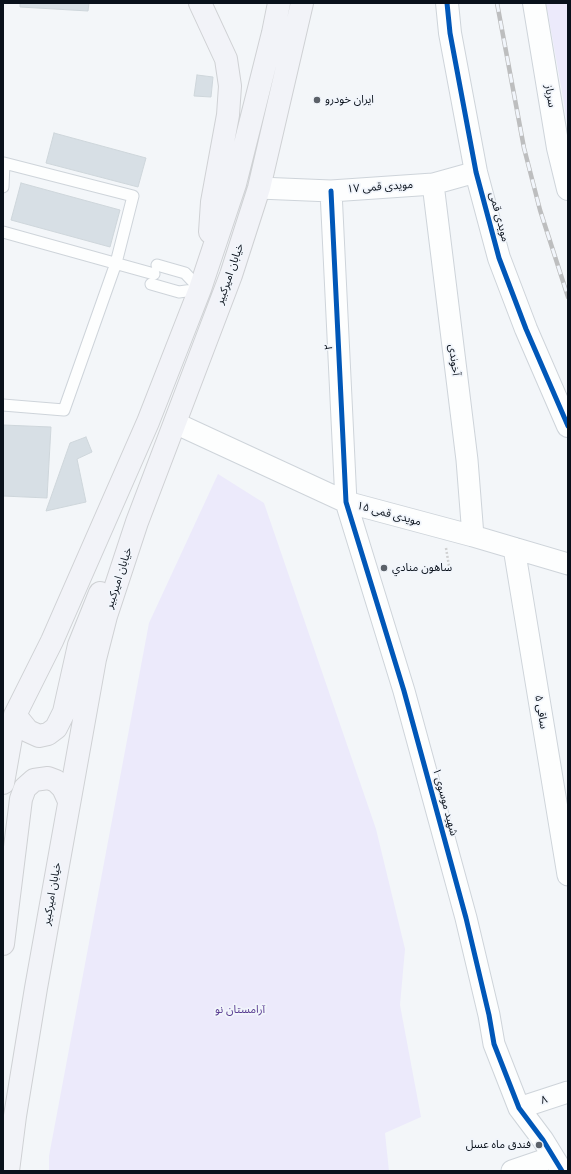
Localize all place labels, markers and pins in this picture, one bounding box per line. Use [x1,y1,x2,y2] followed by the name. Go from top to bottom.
[325,93,374,107] place label: ایران خودرو
[312,95,322,105] marker: ایران خودرو
[392,561,452,575] place label: ساهون منادي
[379,563,389,573] marker: ساهون منادي
[466,1138,531,1152] place label: فندق ماه عسل
[534,1140,544,1150] marker: فندق ماه عسل

